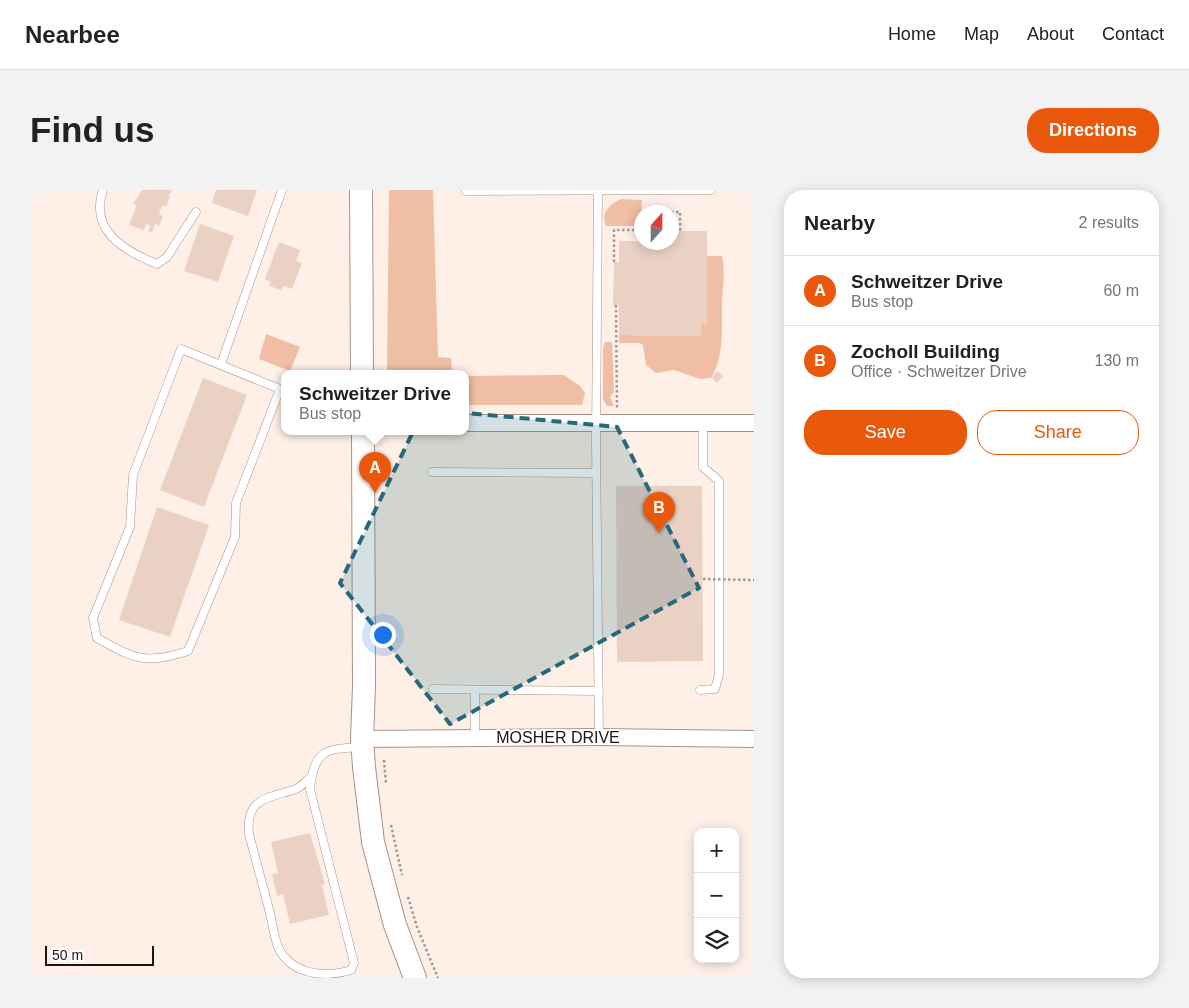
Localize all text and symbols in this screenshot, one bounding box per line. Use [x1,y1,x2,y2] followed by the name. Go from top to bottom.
[25,21,120,48] text: Nearbee
[888,24,936,44] text: Home
[964,24,999,44] text: Map
[1027,24,1074,44] text: About
[1102,24,1164,44] text: Contact
[1027,108,1159,153] button: Directions
[30,110,154,149] text: Find us
[634,205,679,250] north arrow
[804,211,875,234] text: Nearby
[1079,214,1139,231] text: 2 results
[851,271,1003,292] text: Schweitzer Drive
[814,282,826,299] text: A
[1103,282,1139,299] text: 60 m
[851,293,913,310] text: Bus stop
[851,341,1000,362] text: Zocholl Building
[814,352,826,369] text: B
[1095,352,1139,369] text: 130 m
[851,363,1027,380] text: Office · Schweitzer Drive
[281,370,469,435] popup
[299,383,451,404] text: Schweitzer Drive
[299,405,361,422] text: Bus stop
[804,410,967,455] button: Save
[977,410,1139,455] button: Share
[359,452,391,493] pin: A
[643,492,675,533] pin: B
[370,622,396,648] your location
[496,729,620,746] street label: MOSHER DRIVE
[694,828,739,963] map controls
[694,828,739,873] button: +
[694,873,739,918] button: −
[694,918,739,963] button: layers
[45,943,154,966] scale bar
[52,947,83,963] text: 50 m

